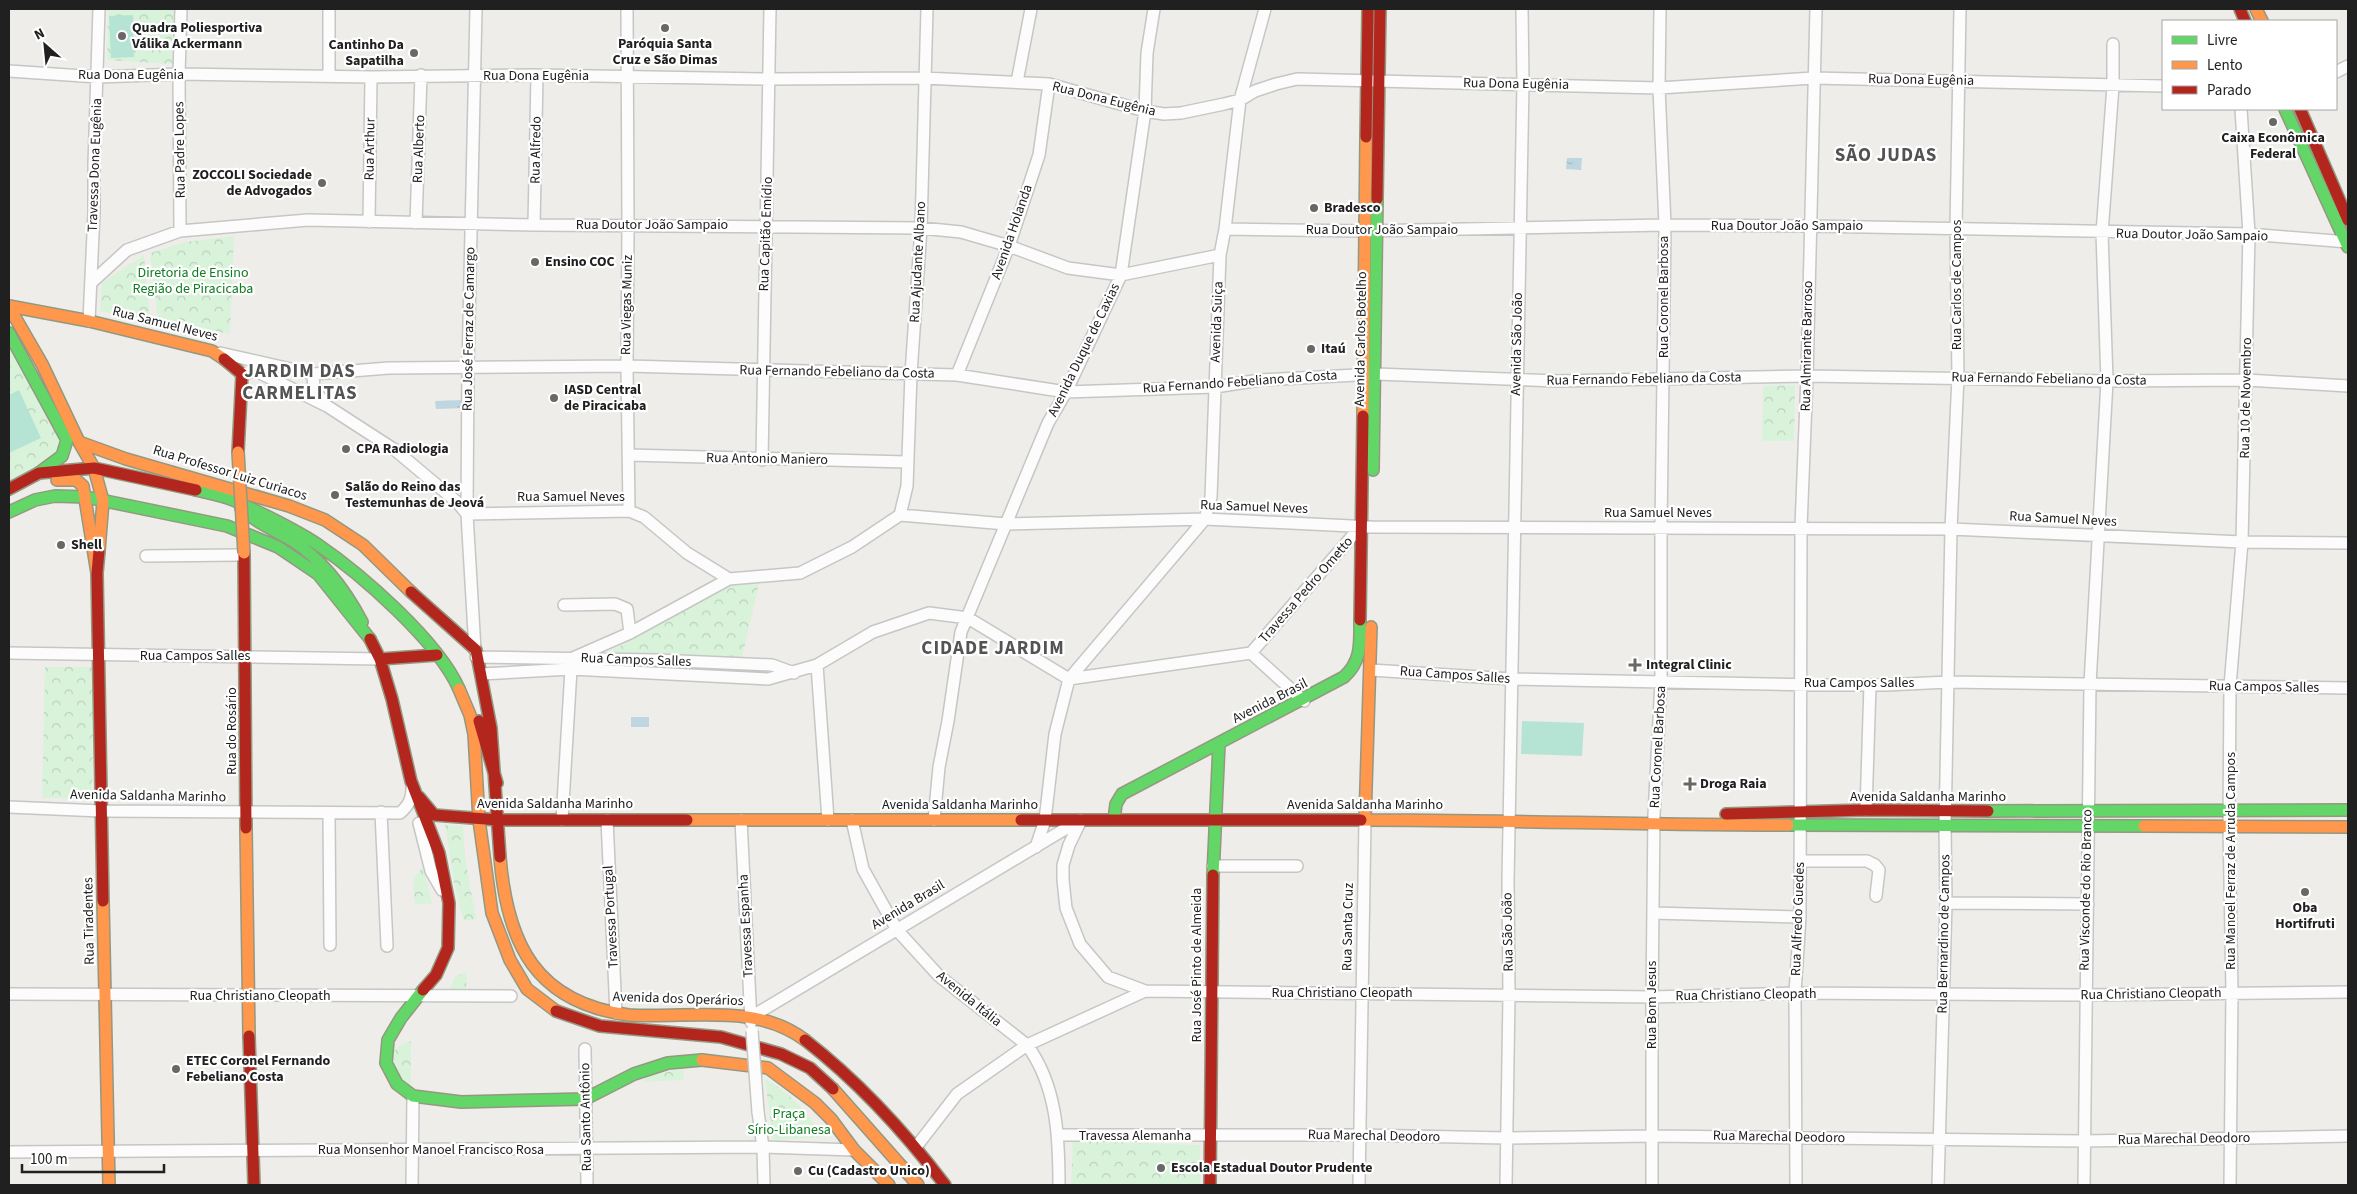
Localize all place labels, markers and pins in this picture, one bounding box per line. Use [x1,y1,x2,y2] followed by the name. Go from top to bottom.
[131,18,262,54] place label: Quadra Poliesportiva Válika Ackermann
[659,22,671,34] marker: Paróquia Santa Cruz e São Dimas
[116,30,128,42] marker: Quadra Poliesportiva Válika Ackermann
[612,34,718,70] place label: Paróquia Santa Cruz e São Dimas
[328,35,404,71] place label: Cantinho Da Sapatilha
[408,47,420,59] marker: Cantinho Da Sapatilha
[2267,116,2279,128] marker: Caixa Econômica Federal
[2221,128,2325,164] place label: Caixa Econômica Federal
[192,165,312,201] place label: ZOCCOLI Sociedade de Advogados
[316,177,328,189] marker: ZOCCOLI Sociedade de Advogados
[1324,198,1381,218] place label: Bradesco
[1308,202,1320,214] marker: Bradesco
[545,252,615,272] place label: Ensino COC
[529,256,541,268] marker: Ensino COC
[1321,339,1346,359] place label: Itaú
[1305,343,1317,355] marker: Itaú
[564,380,646,416] place label: IASD Central de Piracicaba
[548,392,560,404] marker: IASD Central de Piracicaba
[356,439,449,459] place label: CPA Radiologia
[340,443,352,455] marker: CPA Radiologia
[345,477,484,513] place label: Salão do Reino das Testemunhas de Jeová
[329,489,341,501] marker: Salão do Reino das Testemunhas de Jeová
[71,535,102,555] place label: Shell
[55,539,67,551] marker: Shell
[1646,655,1732,675] place label: Integral Clinic
[1628,658,1642,672] marker: Integral Clinic
[1700,774,1767,794] place label: Droga Raia
[1684,778,1696,790] marker: Droga Raia
[2299,886,2311,898] marker: Oba Hortifruti
[2275,898,2335,934] place label: Oba Hortifruti
[186,1051,331,1087] place label: ETEC Coronel Fernando Febeliano Costa
[170,1063,182,1075] marker: ETEC Coronel Fernando Febeliano Costa
[1171,1158,1373,1178] place label: Escola Estadual Doutor Prudente
[808,1161,930,1181] place label: Cu (Cadastro Unico)
[1155,1162,1167,1174] marker: Escola Estadual Doutor Prudente
[792,1165,804,1177] marker: Cu (Cadastro Unico)

